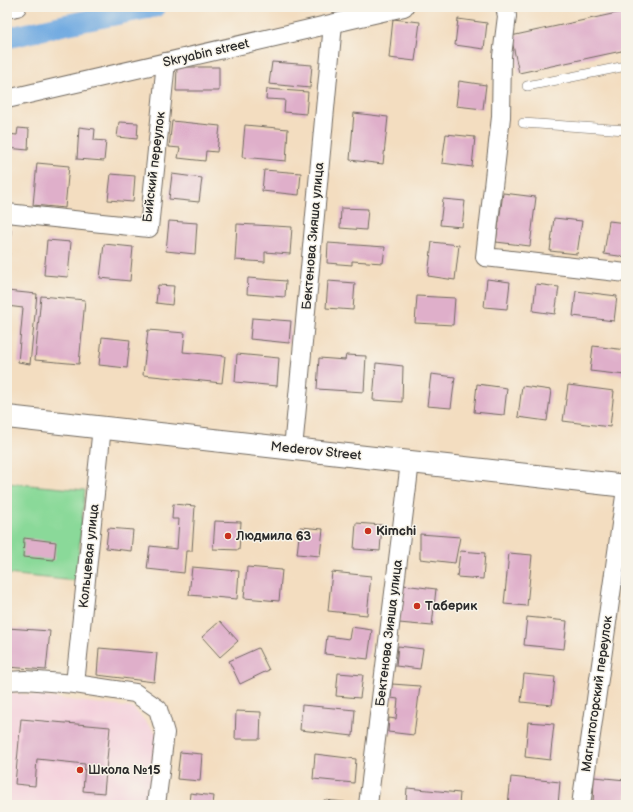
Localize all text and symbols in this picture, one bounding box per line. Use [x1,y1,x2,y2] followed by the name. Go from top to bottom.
[161,35,251,71] street label: Skryabin street
[139,111,169,223] street label: Бийский переулок
[299,161,327,310] street label: Бектенова Зияша улица
[270,438,362,464] street label: Mederov Street
[76,503,102,609] street label: Кольцевая улица
[376,523,416,539] place label: Kimchi
[363,526,373,536] marker: Kimchi
[235,528,312,544] place label: Людмила 63
[223,531,233,541] marker: Людмила 63
[372,558,406,707] street label: Бектенова Зияша улица
[425,598,478,614] place label: Таберик
[412,601,422,611] marker: Таберик
[578,615,616,773] street label: Магнитогорский переулок
[88,762,161,778] place label: Школа №15
[75,765,85,775] marker: Школа №15

